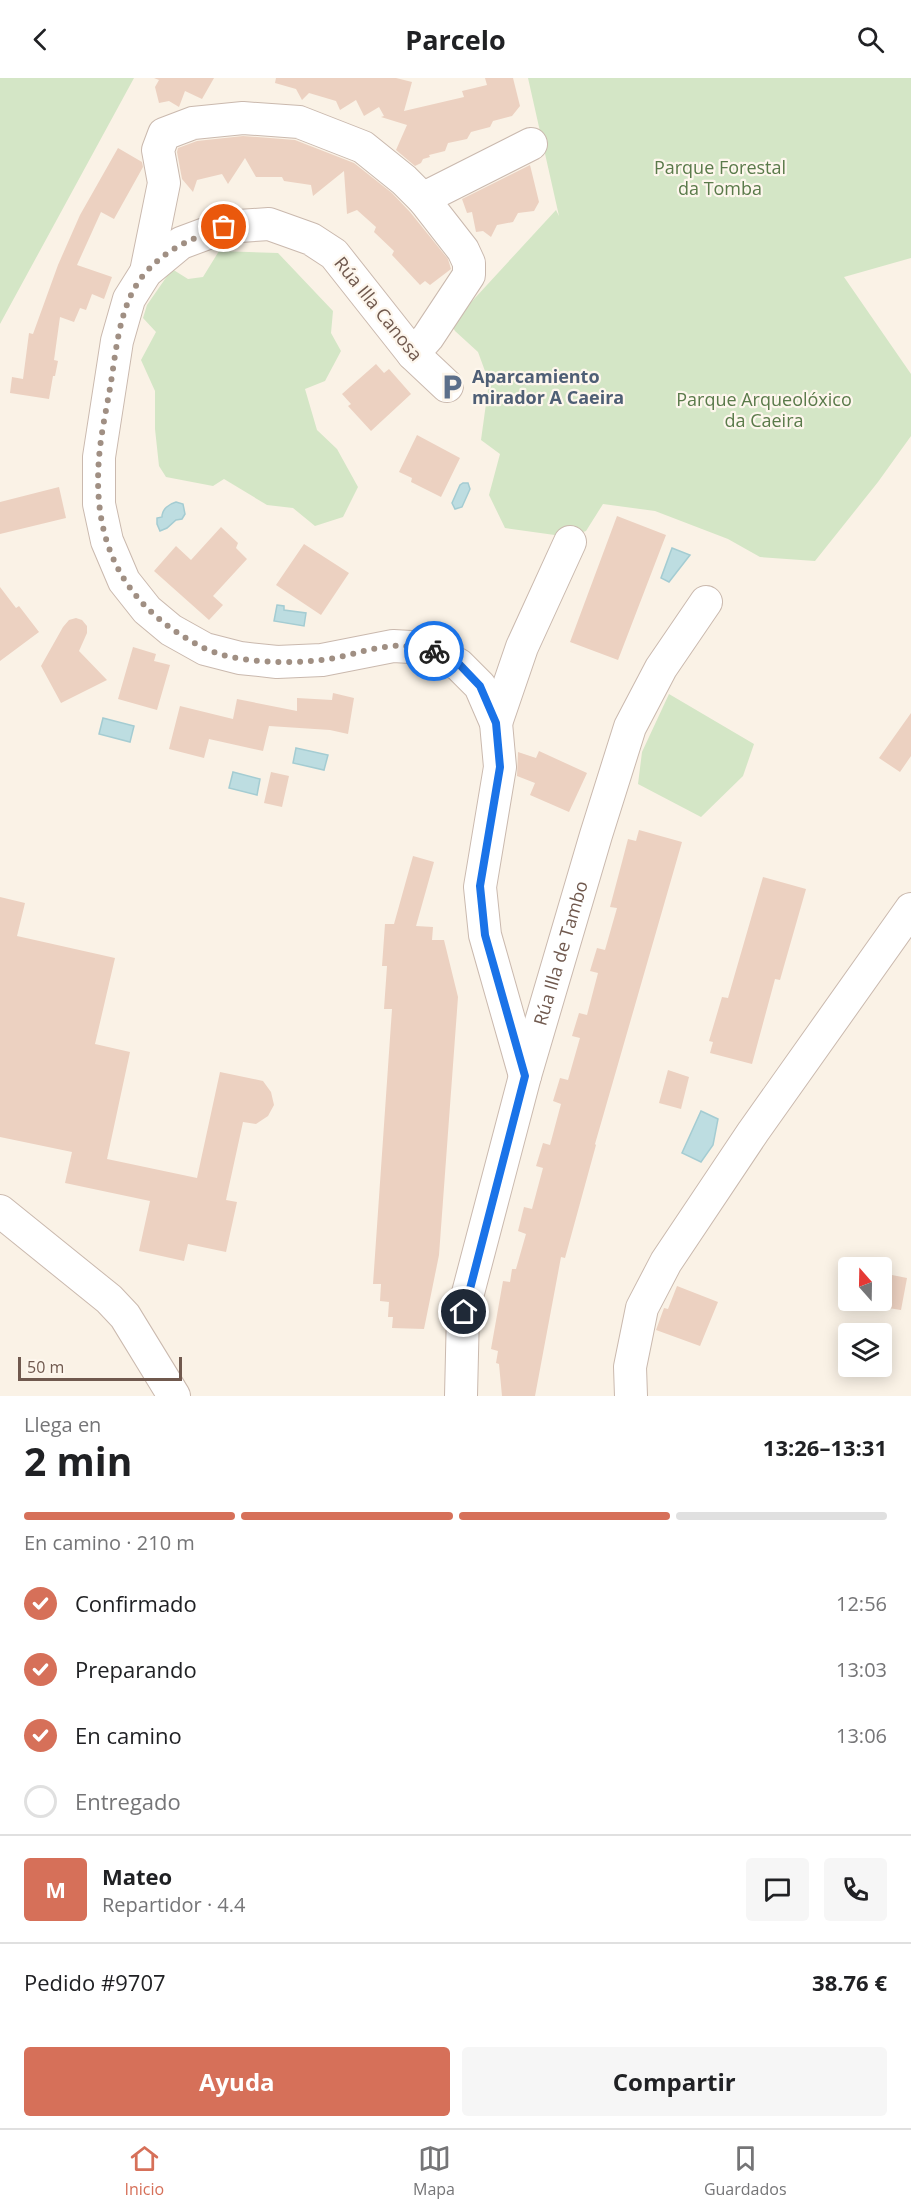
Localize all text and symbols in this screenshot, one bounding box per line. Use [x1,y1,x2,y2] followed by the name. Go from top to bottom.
[405,21,506,58] text: Parcelo
[24,23,57,56] icon: back
[854,23,887,56] icon: search
[654,155,786,200] park label: Parque Forestal da Tomba
[198,201,249,252] pin
[207,210,240,243] icon: bag
[329,251,428,365] street label: Rúa Illa Canosa
[472,364,624,409] place label: Aparcamiento mirador A Caeira
[437,372,467,402] parking icon: Aparcamiento mirador A Caeira
[676,387,852,432] park label: Parque Arqueolóxico da Caeira
[404,621,464,681] courier
[418,635,451,668] icon: bike
[528,878,593,1028] street label: Rúa Illa de Tambo
[838,1257,892,1311] north arrow
[838,1257,892,1377] map controls
[438,1286,489,1337] pin
[447,1295,480,1328] icon: home
[838,1323,892,1377] button: layers
[18,1354,182,1382] scale bar
[27,1356,64,1378] text: 50 m
[24,1411,101,1438] text: Llega en
[763,1432,887,1462] text: 13:26–13:31
[24,1434,132,1487] text: 2 min
[24,1529,195,1556] text: En camino · 210 m
[24,1587,57,1620] icon: check
[75,1588,197,1618] text: Confirmado
[836,1590,887,1617] text: 12:56
[24,1653,57,1686] icon: check
[75,1654,197,1684] text: Preparando
[836,1656,887,1683] text: 13:03
[24,1719,57,1752] icon: check
[75,1720,182,1750] text: En camino
[836,1722,887,1749] text: 13:06
[75,1786,181,1816] text: Entregado
[746,1858,809,1921] button: chat
[824,1858,887,1921] button: phone
[102,1861,172,1891] text: Mateo
[45,1874,66,1904] text: M
[102,1891,246,1918] text: Repartidor · 4.4
[24,1967,166,1997] text: Pedido #9707
[812,1967,887,1997] text: 38.76 €
[24,2047,450,2116] button: Ayuda
[462,2047,887,2116] button: Compartir
[124,2142,164,2200] tab: Inicio
[413,2142,455,2200] tab: Mapa
[704,2142,787,2200] tab: Guardados

